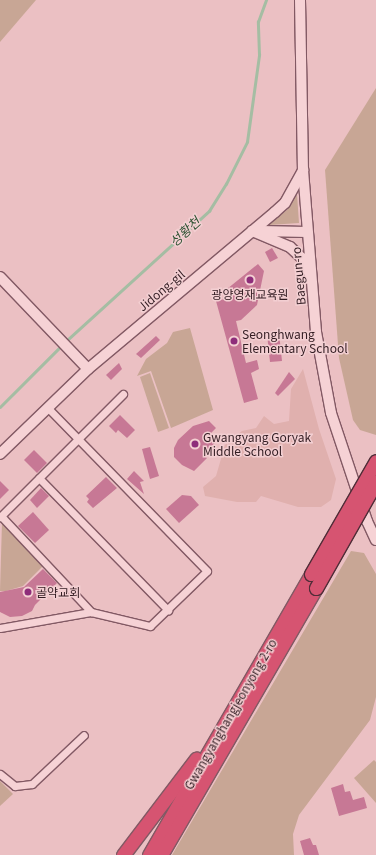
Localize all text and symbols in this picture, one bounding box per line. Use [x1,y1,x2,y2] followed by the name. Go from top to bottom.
[166,214,204,250] water label: 성황천
[288,246,308,306] street label: Baegun-ro
[135,266,187,314] street label: Jidong-gil
[245,275,255,285] marker: 광양영재교육원
[211,287,289,301] place label: 광양영재교육원
[242,327,348,355] place label: Seonghwang Elementary School
[229,336,239,346] marker: Seonghwang Elementary School
[203,430,311,458] place label: Gwangyang Goryak Middle School
[190,439,200,449] marker: Gwangyang Goryak Middle School
[36,585,80,599] place label: 골약교회
[23,587,33,597] marker: 골약교회
[181,636,279,792] street label: Gwangyanghangjeonyong 2-ro

